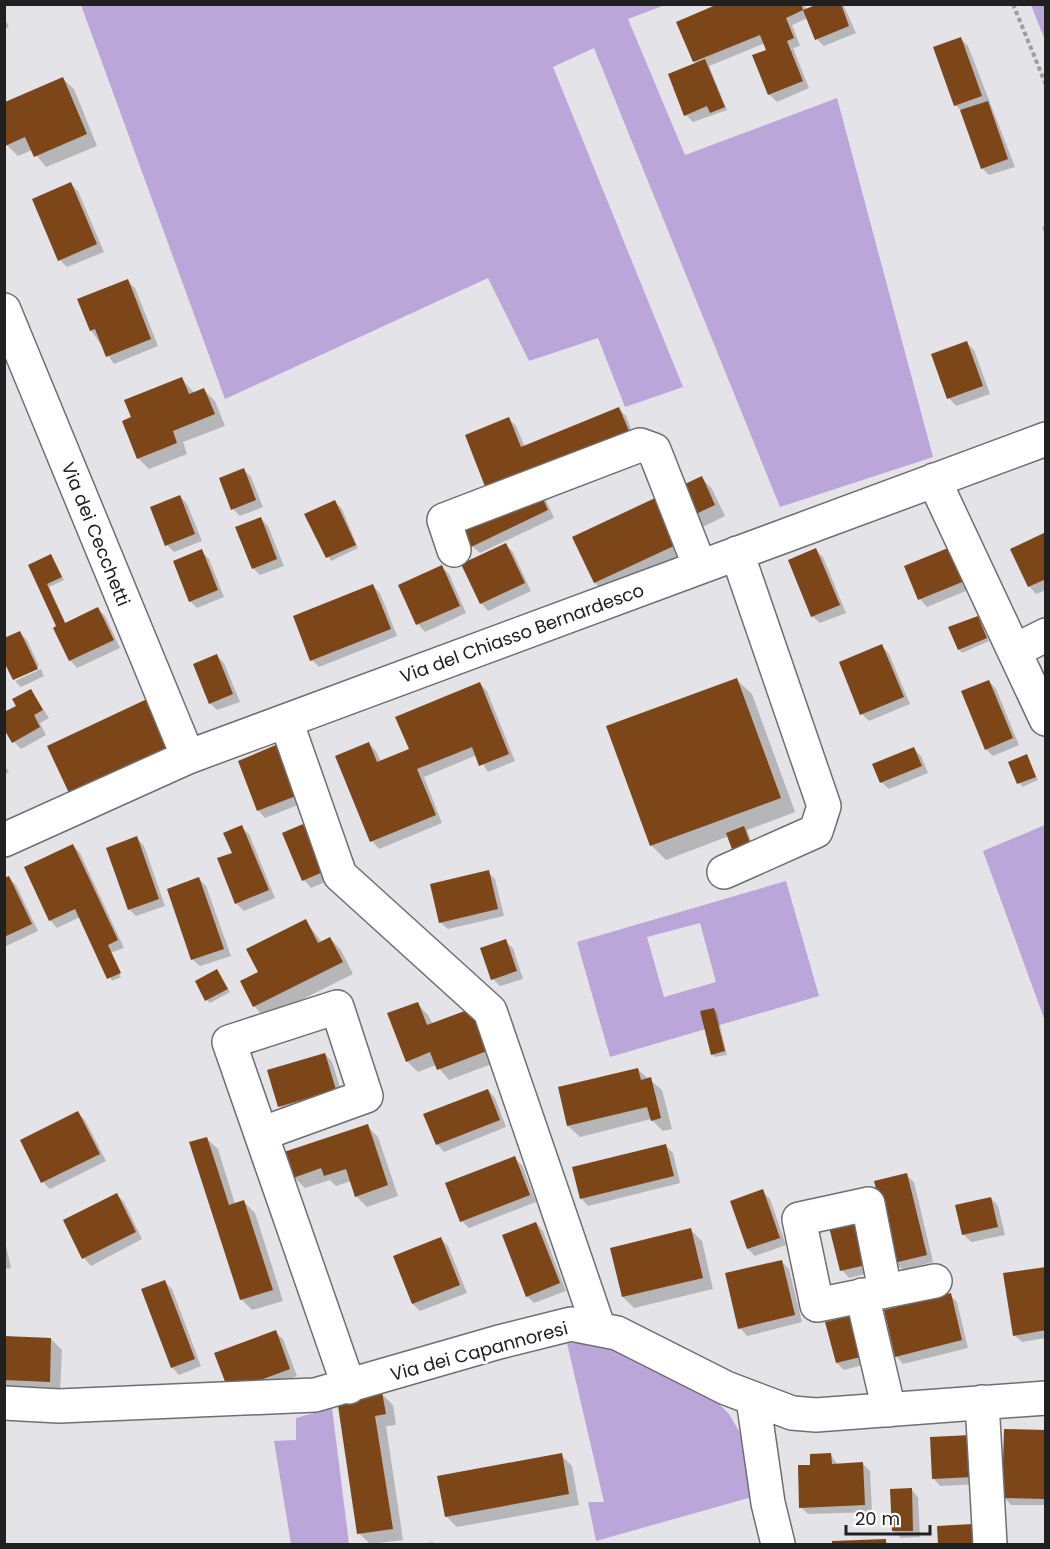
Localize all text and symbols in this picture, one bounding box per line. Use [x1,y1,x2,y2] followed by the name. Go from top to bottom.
[56,458,136,610] street label: Via dei Cecchetti
[397,577,647,689] street label: Via del Chiasso Bernardesco
[387,1315,571,1387] street label: Via dei Capannoresi
[846,1498,930,1536] scale bar
[855,1506,900,1531] text: 20 m

